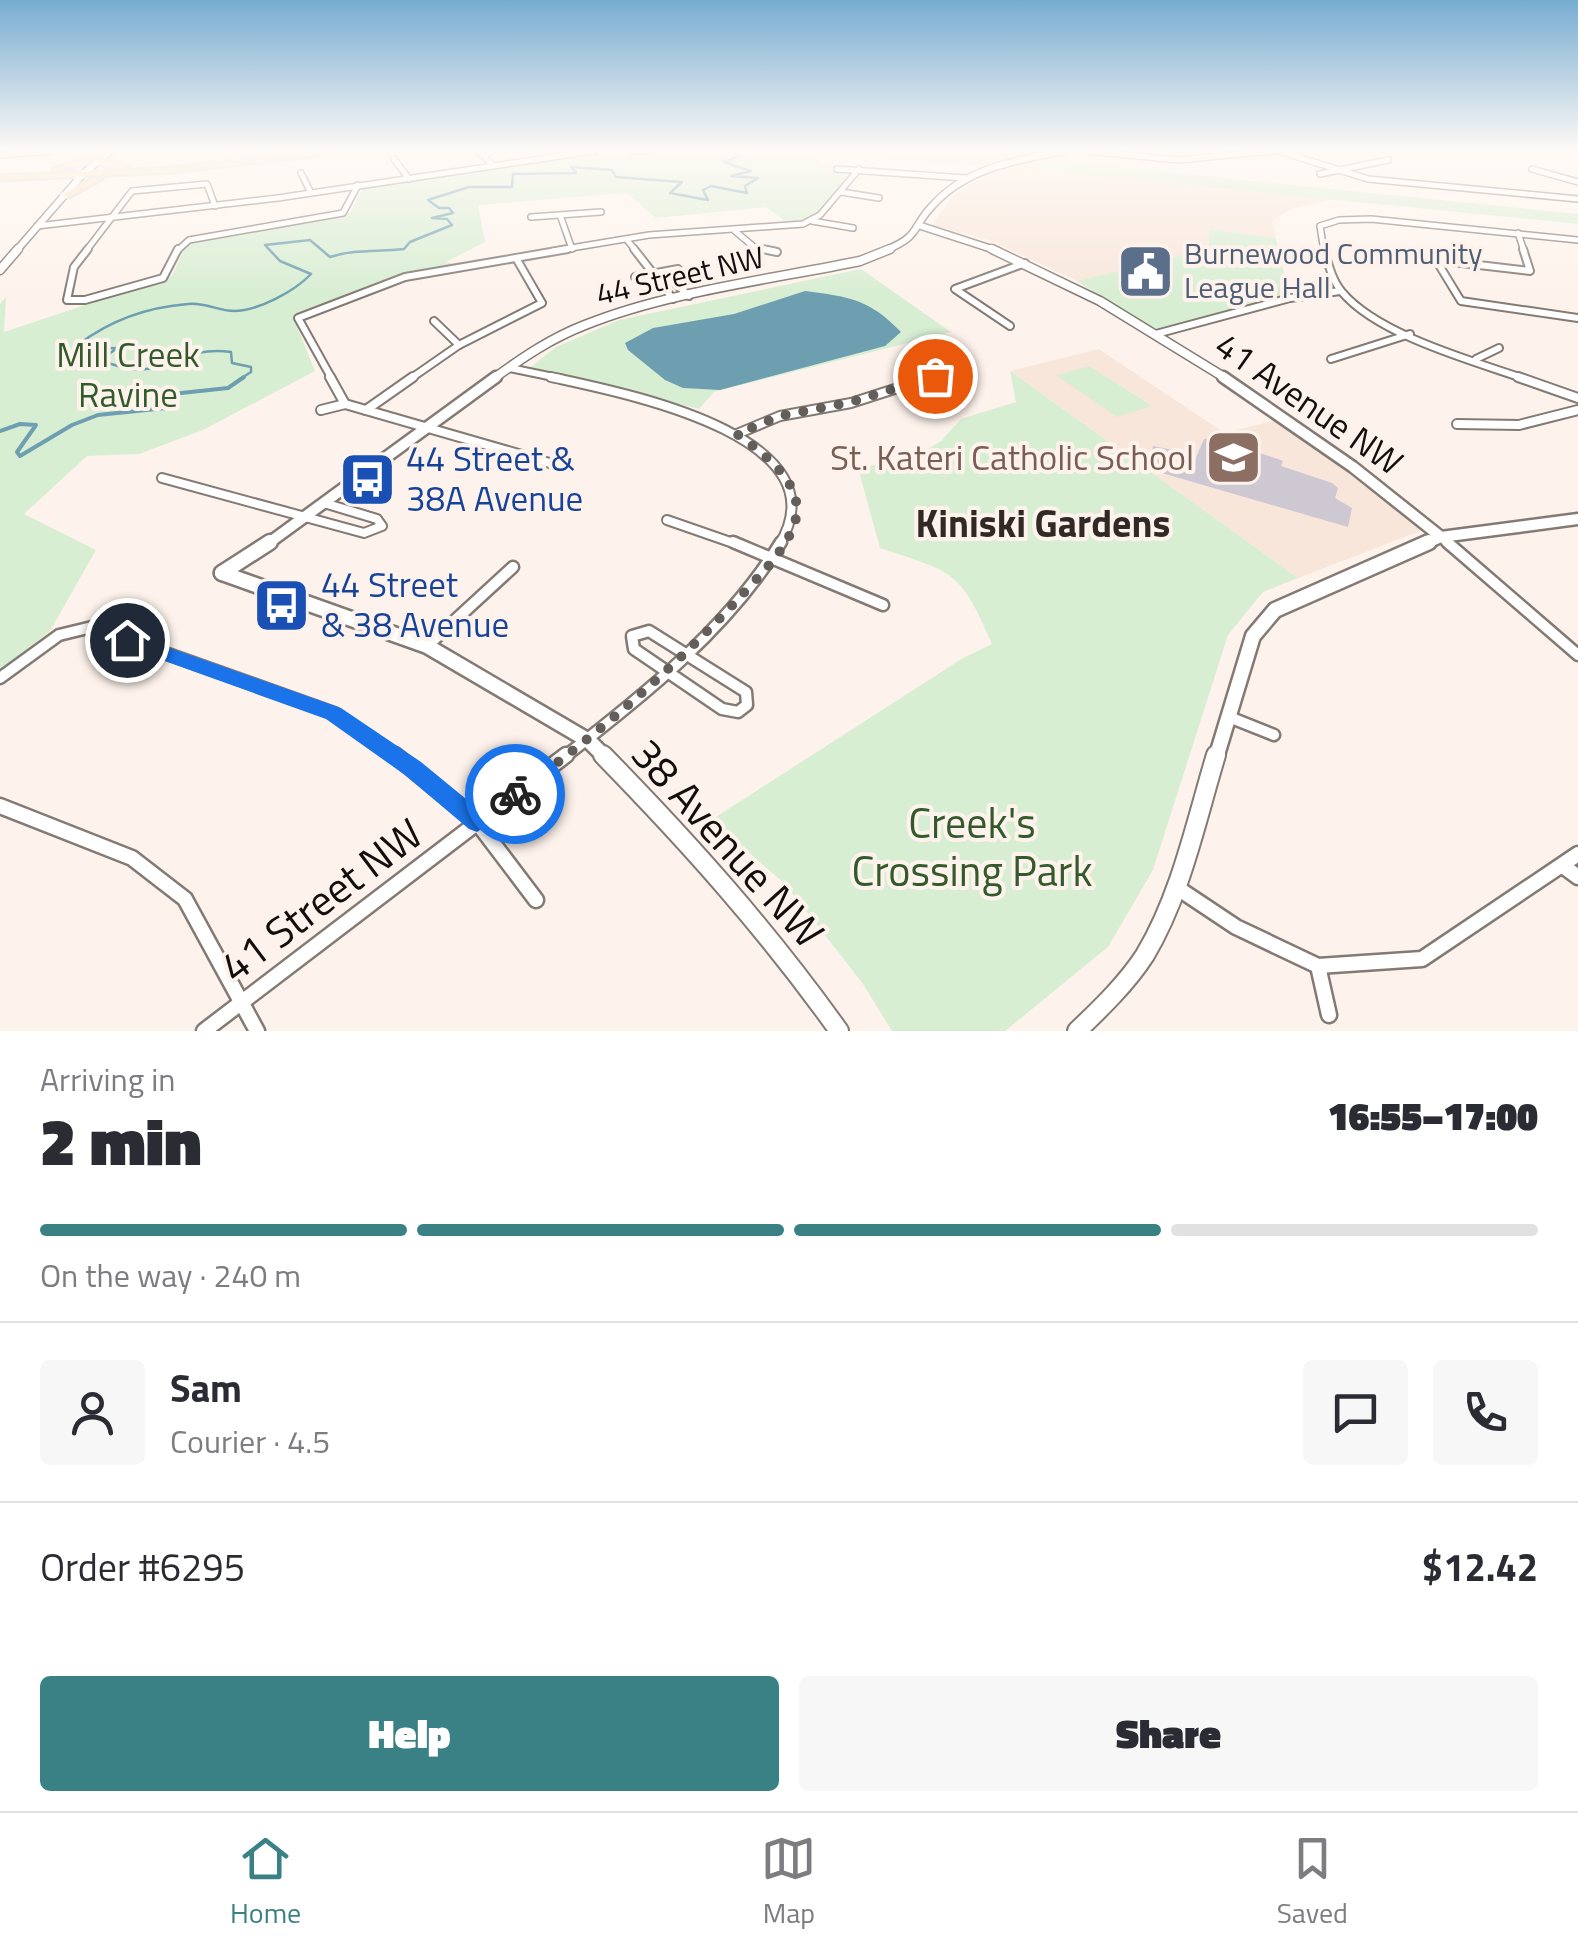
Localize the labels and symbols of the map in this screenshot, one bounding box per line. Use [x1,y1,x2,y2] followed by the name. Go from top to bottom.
[1184,230,1482,310] place label: Burnewood Community League Hall
[591,233,768,317] street label: 44 Street NW
[1115,241,1175,301] public building icon: Burnewood Community League Hall
[1204,318,1415,488] street label: 41 Avenue NW
[56,327,200,421] park label: Mill Creek Ravine
[893,334,978,419] pin
[1203,428,1263,488] school or university icon: St. Kateri Catholic School
[830,430,1194,484] place label: St. Kateri Catholic School
[406,431,583,525] place label: 44 Street & 38A Avenue
[337,449,397,509] bus stop icon: 44 Street & 38A Avenue
[916,494,1170,552] district label: Kiniski Gardens
[321,557,509,651] place label: 44 Street & 38 Avenue
[252,575,312,635] bus stop icon: 44 Street & 38 Avenue
[85,598,170,683] pin
[617,723,840,961] street label: 38 Avenue NW
[465,744,565,844] courier
[852,790,1093,902] park label: Creek's Crossing Park
[206,802,435,997] street label: 41 Street NW

